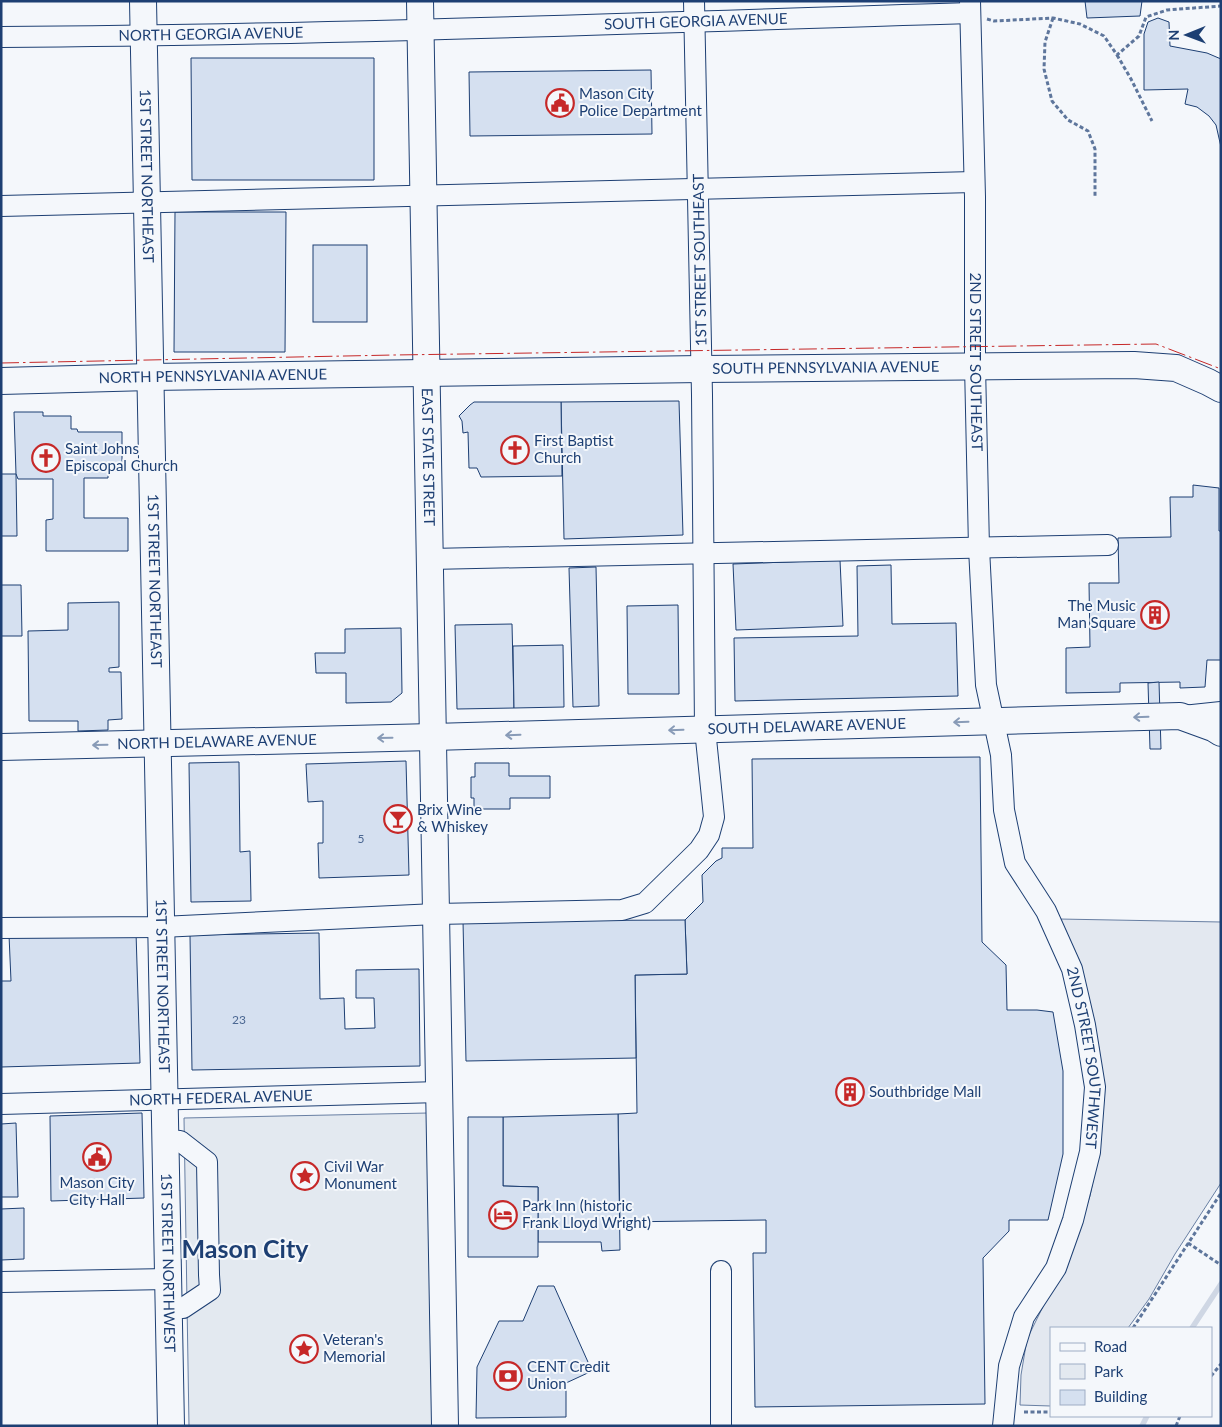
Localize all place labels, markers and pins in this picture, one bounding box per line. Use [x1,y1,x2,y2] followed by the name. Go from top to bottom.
[579,84,702,119] place label: Mason City Police Department
[545,88,575,118] public building icon: Mason City Police Department
[534,431,614,466] place label: First Baptist Church
[500,435,530,465] church icon: First Baptist Church
[65,439,178,474] place label: Saint Johns Episcopal Church
[31,443,61,473] church icon: Saint Johns Episcopal Church
[1057,596,1136,631] place label: The Music Man Square
[1140,600,1170,630] building icon: The Music Man Square
[417,800,488,835] place label: Brix Wine & Whiskey
[383,804,413,834] bar icon: Brix Wine & Whiskey
[835,1077,865,1107] building icon: Southbridge Mall
[869,1082,981,1100] place label: Southbridge Mall
[82,1142,112,1172] public building icon: Mason City City Hall
[324,1157,397,1192] place label: Civil War Monument
[290,1161,320,1191] place icon: Civil War Monument
[59,1173,135,1208] place label: Mason City City Hall
[522,1196,651,1231] place label: Park Inn (historic Frank Lloyd Wright)
[488,1200,518,1230] hotel icon: Park Inn (historic Frank Lloyd Wright)
[323,1330,386,1365] place label: Veteran's Memorial
[289,1334,319,1364] place icon: Veteran's Memorial
[527,1357,610,1392] place label: CENT Credit Union
[493,1361,523,1391] bank icon: CENT Credit Union

